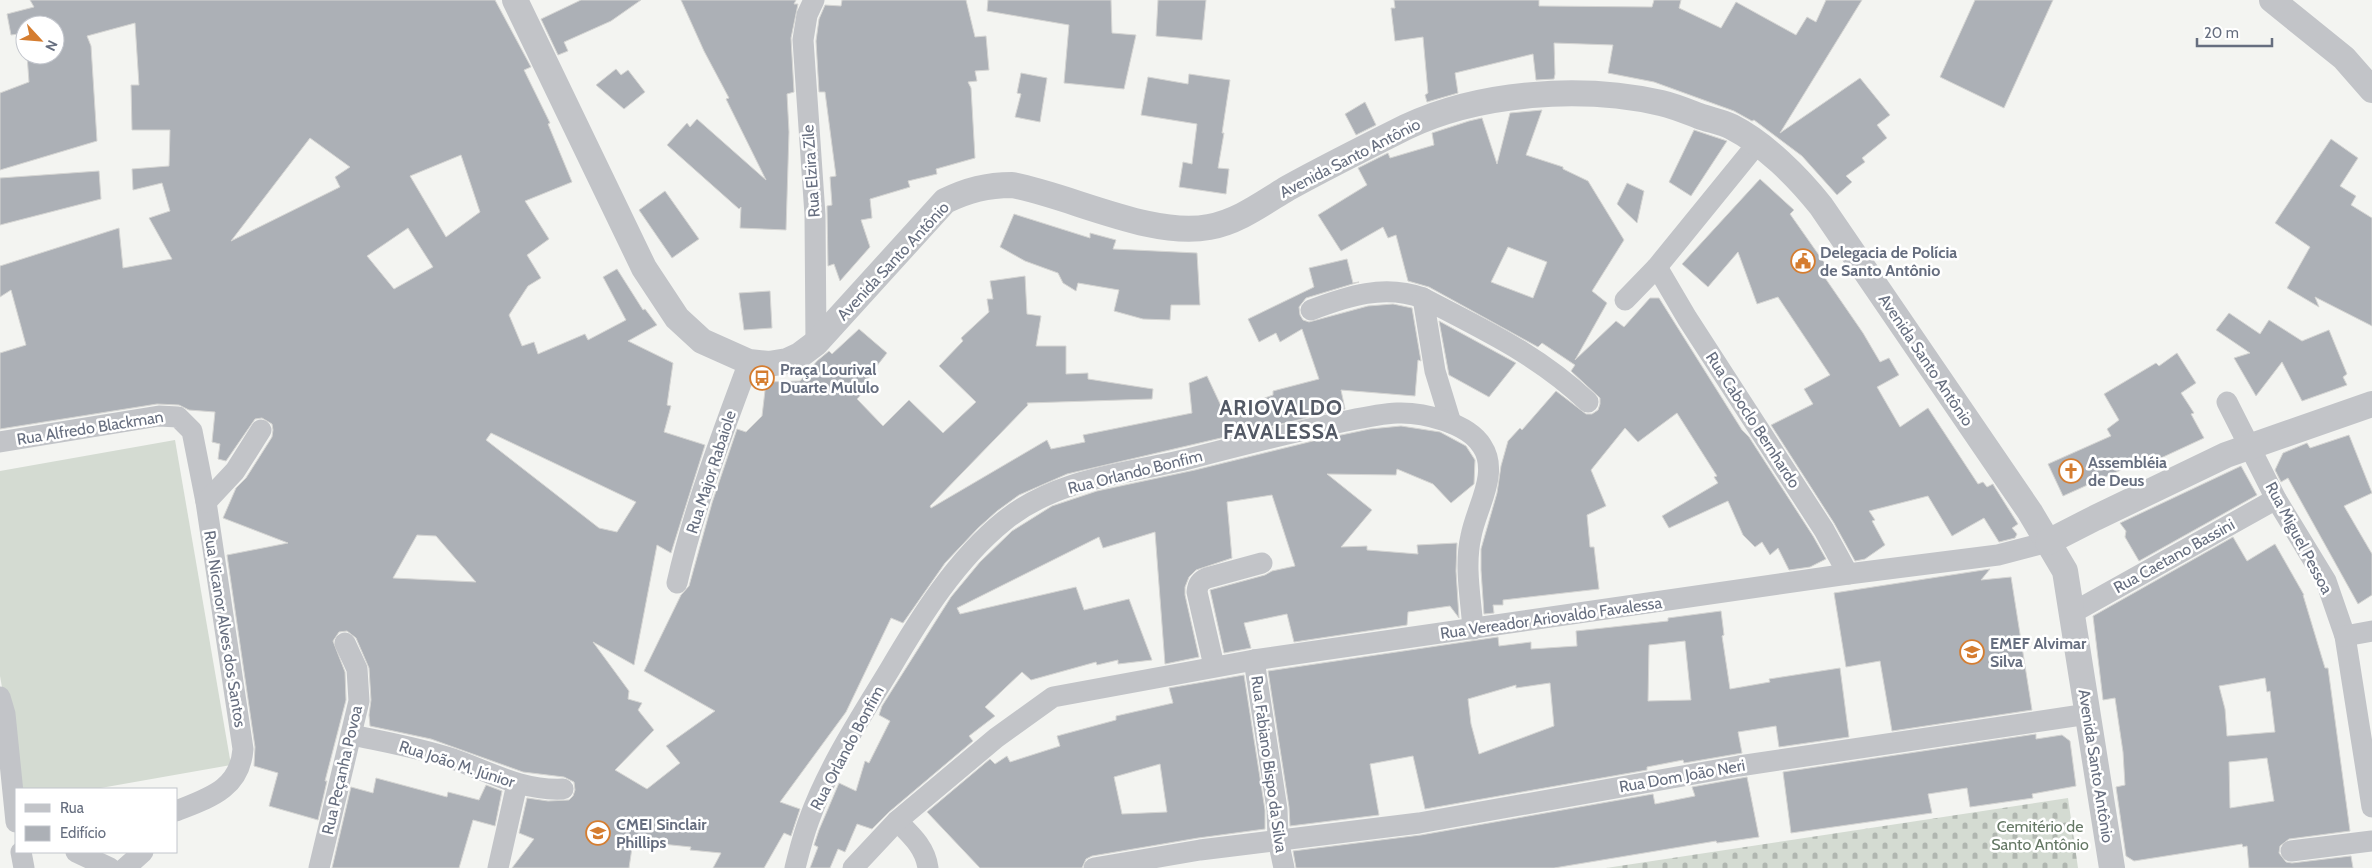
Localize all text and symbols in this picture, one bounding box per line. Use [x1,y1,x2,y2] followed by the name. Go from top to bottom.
[15,15,65,65] north arrow
[2197,15,2272,47] scale bar
[2204,24,2239,42] text: 20 m
[41,37,62,54] text: N
[1277,114,1424,202] street label: Avenida Santo Antônio
[798,124,824,218] street label: Rua Elzira Zile
[833,198,953,324] street label: Avenida Santo Antônio
[1820,243,1957,280] place label: Delegacia de Polícia de Santo Antônio
[1790,248,1816,274] public building icon: Delegacia de Polícia de Santo Antônio
[1875,290,1977,430] street label: Avenida Santo Antônio
[1702,348,1804,492] street label: Rua Caboclo Bernhardo
[780,360,879,397] place label: Praça Lourival Duarte Mululo
[749,365,775,391] bus stop icon: Praça Lourival Duarte Mululo
[1219,395,1343,444] district label: ARIOVALDO FAVALESSA
[15,407,165,449] street label: Rua Alfredo Blackman
[682,408,740,536] street label: Rua Major Rabaiole
[1066,446,1204,498] street label: Rua Orlando Bonfim
[2088,453,2167,490] place label: Assembléia de Deus
[2058,458,2084,484] church icon: Assembléia de Deus
[2261,479,2337,598] street label: Rua Miguel Pessoa
[2110,515,2238,597] street label: Rua Caetano Bassini
[200,529,250,729] street label: Rua Nicanor Alves dos Santos
[1439,593,1663,643] street label: Rua Vereador Ariovaldo Favalessa
[1990,634,2087,671] place label: EMEF Alvimar Silva
[1959,639,1985,665] school or university icon: EMEF Alvimar Silva
[1247,674,1291,854] street label: Rua Fabiano Bispo da Silva
[806,683,888,813] street label: Rua Orlando Bonfim
[2074,688,2118,844] street label: Avenida Santo Antônio
[318,703,366,836] street label: Rua Peçanha Povoa
[397,736,518,792] street label: Rua João M. Júnior
[1618,756,1746,796] street label: Rua Dom João Neri
[15,788,178,853] legend
[60,799,85,817] text: Rua
[616,815,707,852] place label: CMEI Sinclair Phillips
[1991,817,2089,854] park label: Cemitério de Santo Antônio
[585,820,611,846] school or university icon: CMEI Sinclair Phillips
[60,824,106,842] text: Edifício

